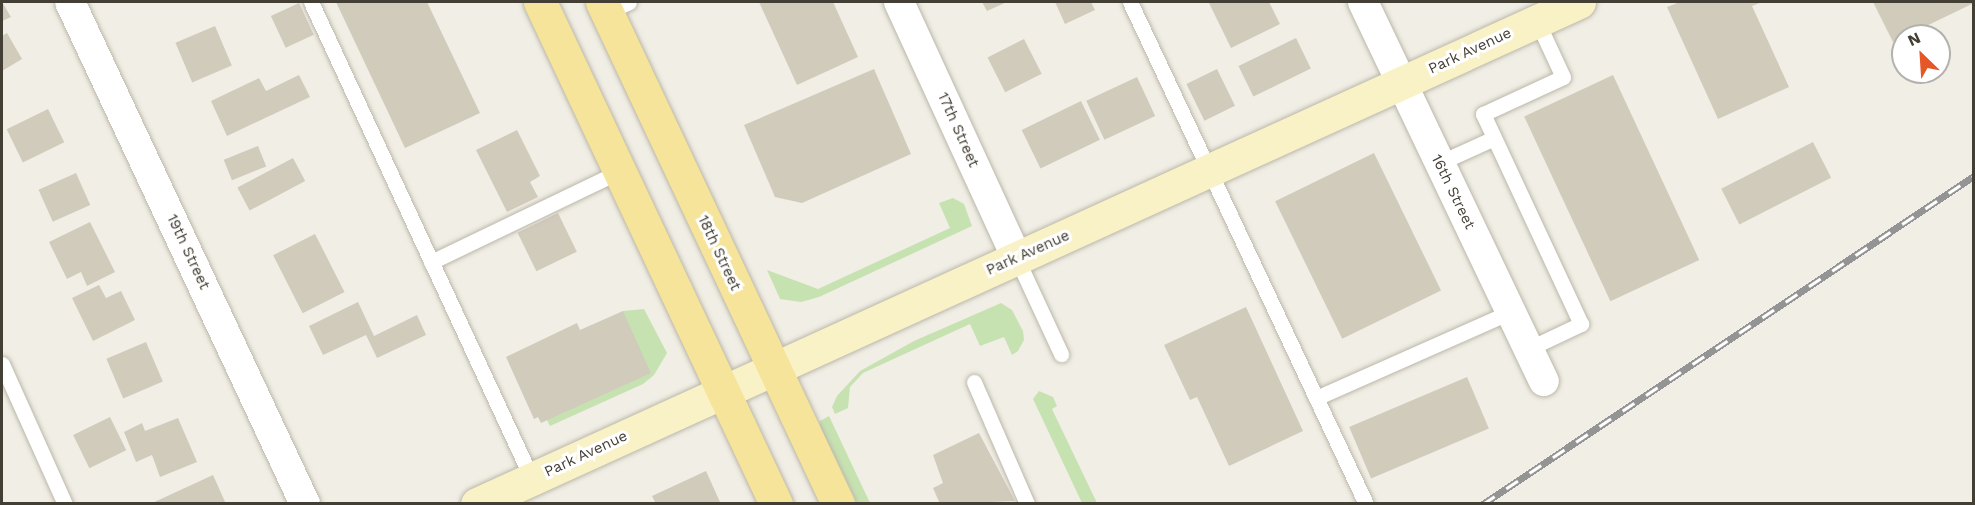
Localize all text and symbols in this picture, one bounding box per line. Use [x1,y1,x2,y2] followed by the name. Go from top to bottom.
[1425,24,1515,78] street label: Park Avenue
[1891,24,1951,84] north arrow
[1905,28,1923,50] text: N
[933,90,983,170] street label: 17th Street
[1427,152,1479,232] street label: 16th Street
[163,212,213,292] street label: 19th Street
[694,213,744,293] street label: 18th Street
[983,226,1073,280] street label: Park Avenue
[541,427,631,481] street label: Park Avenue

